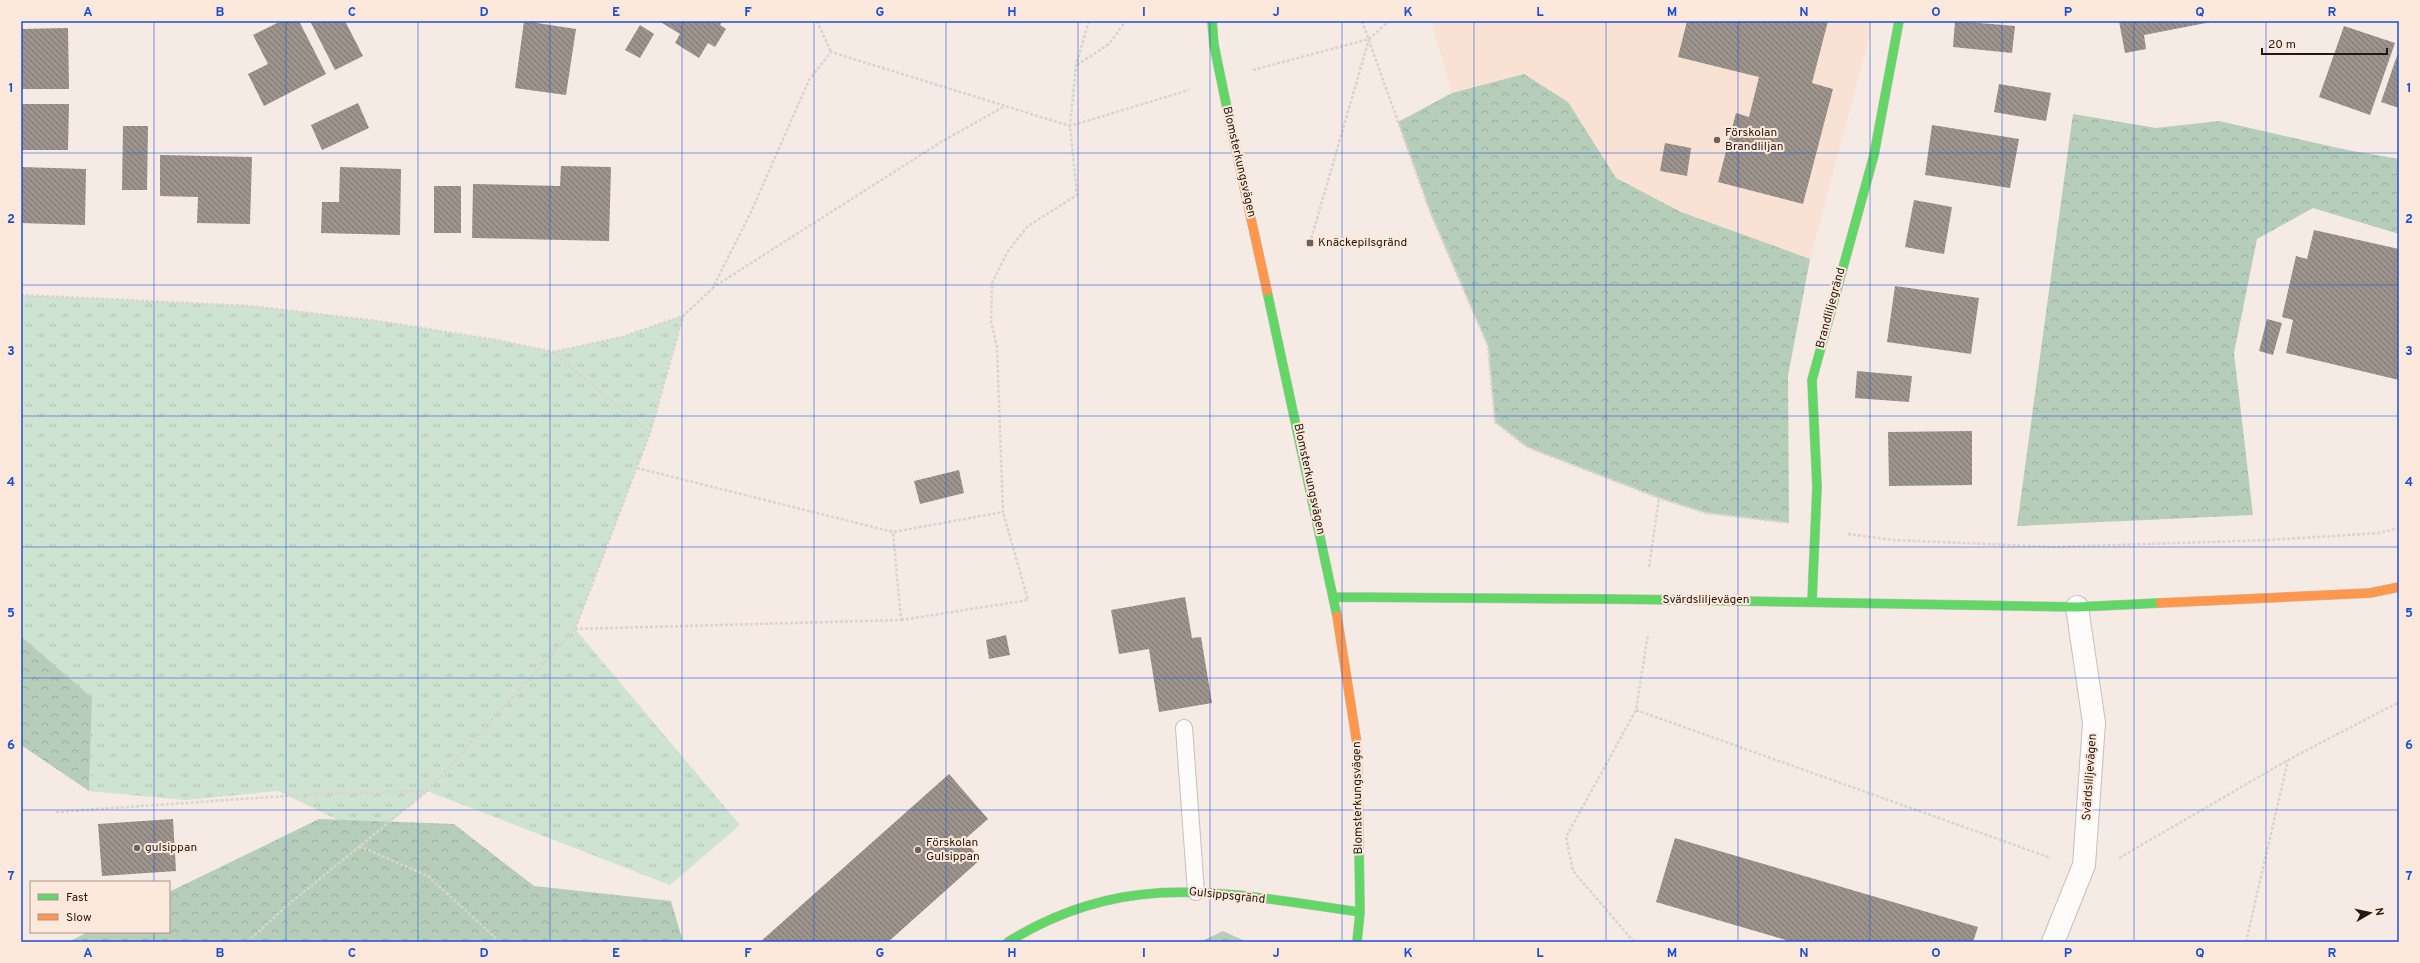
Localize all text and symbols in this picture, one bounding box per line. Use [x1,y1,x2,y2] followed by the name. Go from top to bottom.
[83,5,93,21] text: A
[216,5,225,21] text: B
[348,5,356,21] text: C
[479,5,489,21] text: D
[612,5,620,21] text: E
[744,5,752,21] text: F
[876,5,885,21] text: G
[1007,5,1017,21] text: H
[1142,5,1146,21] text: I
[1272,5,1280,21] text: J
[1403,5,1413,21] text: K
[1536,5,1544,21] text: L
[1667,5,1677,21] text: M
[1799,5,1809,21] text: N
[1931,5,1941,21] text: O
[2064,5,2073,21] text: P
[2195,5,2205,21] text: Q
[2328,5,2337,21] text: R
[2262,30,2387,56] scale bar
[2268,37,2296,53] text: 20 m
[8,81,14,97] text: 1
[2406,81,2412,97] text: 1
[1218,105,1260,219] street label: Blomsterkungsvägen
[1725,125,1783,155] place label: Förskolan Brandliljan
[1712,135,1722,145] marker: Förskolan Brandliljan
[7,212,15,228] text: 2
[2405,212,2413,228] text: 2
[1318,235,1407,251] place label: Knäckepilsgränd
[1305,238,1315,248] marker: Knäckepilsgränd
[1813,266,1849,350] street label: Brandliljegränd
[7,344,15,360] text: 3
[2405,344,2413,360] text: 3
[1289,422,1329,536] street label: Blomsterkungsvägen
[7,475,15,491] text: 4
[2405,475,2413,491] text: 4
[1662,592,1750,608] street label: Svärdsliljevägen
[7,606,15,622] text: 5
[2405,606,2413,622] text: 5
[2079,733,2101,821] street label: Svärdsliljevägen
[7,738,15,754] text: 6
[2405,738,2413,754] text: 6
[1349,741,1367,855] street label: Blomsterkungsvägen
[926,835,980,865] place label: Förskolan Gulsippan
[145,840,197,856] place label: gulsippan
[132,843,142,853] marker: gulsippan
[913,845,923,855] marker: Förskolan Gulsippan
[8,869,15,885] text: 7
[2406,869,2413,885] text: 7
[30,881,170,933] legend
[1188,884,1266,908] street label: Gulsippsgränd
[66,890,88,906] text: Fast
[2350,893,2390,933] north arrow
[2371,907,2386,917] text: N
[66,910,92,926] text: Slow
[83,946,93,962] text: A
[216,946,225,962] text: B
[348,946,356,962] text: C
[479,946,489,962] text: D
[612,946,620,962] text: E
[744,946,752,962] text: F
[876,946,885,962] text: G
[1007,946,1017,962] text: H
[1142,946,1146,962] text: I
[1272,946,1280,962] text: J
[1403,946,1413,962] text: K
[1536,946,1544,962] text: L
[1667,946,1677,962] text: M
[1799,946,1809,962] text: N
[1931,946,1941,962] text: O
[2064,946,2073,962] text: P
[2195,946,2205,962] text: Q
[2328,946,2337,962] text: R

